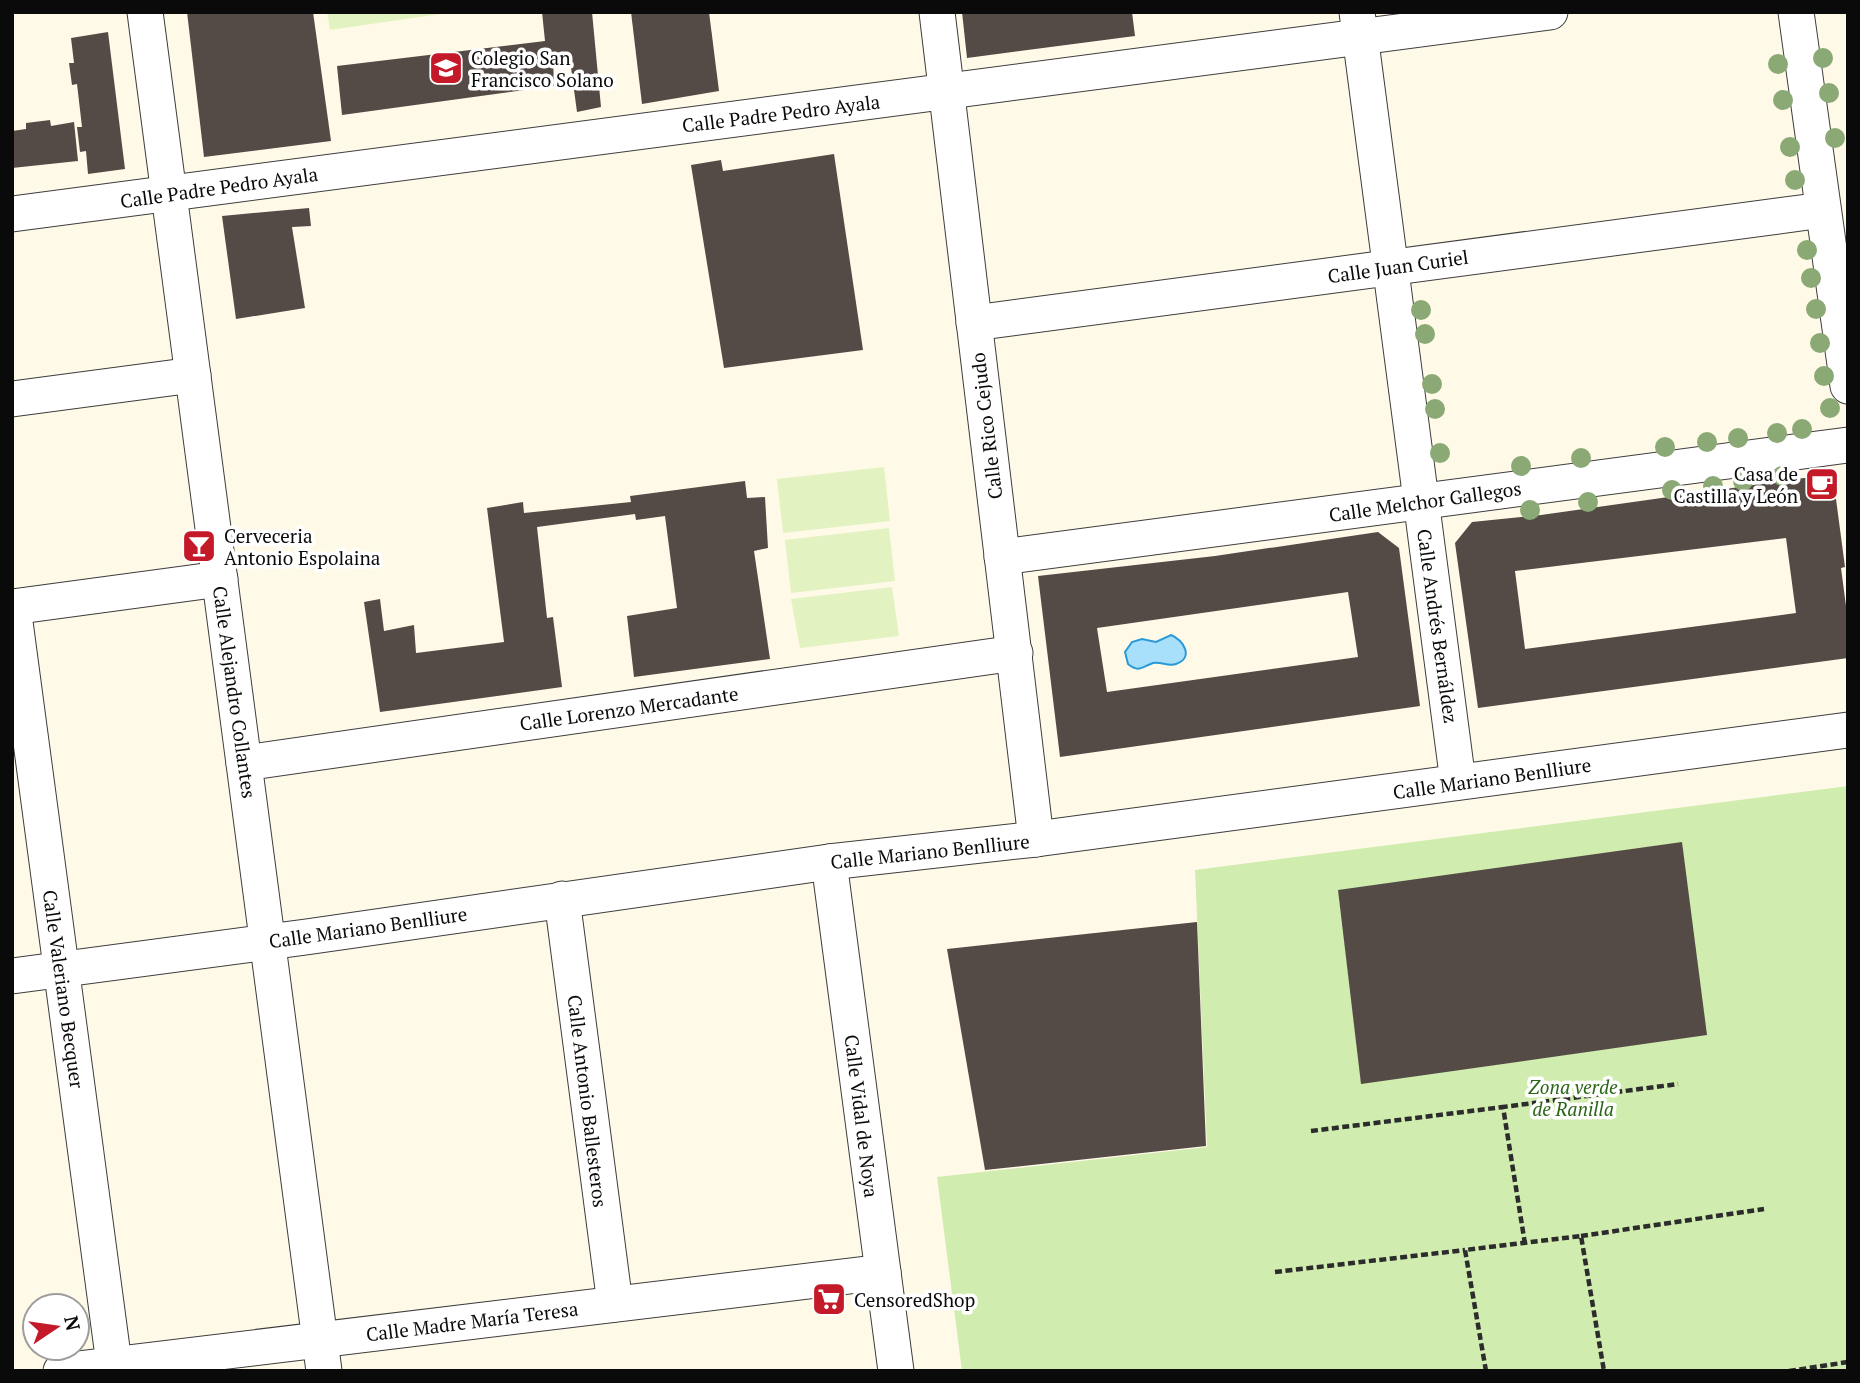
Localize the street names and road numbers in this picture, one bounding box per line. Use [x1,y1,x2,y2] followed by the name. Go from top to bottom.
[681,88,882,138] street label: Calle Padre Pedro Ayala
[119,161,320,213] street label: Calle Padre Pedro Ayala
[1326,244,1470,288] street label: Calle Juan Curiel
[965,351,1007,501] street label: Calle Rico Cejudo
[1327,475,1523,527] street label: Calle Melchor Gallegos
[1412,527,1464,725] street label: Calle Andrés Bernáldez
[208,584,262,800] street label: Calle Alejandro Collantes
[518,680,740,736] street label: Calle Lorenzo Mercadante
[1391,752,1593,804] street label: Calle Mariano Benlliure
[829,828,1031,874] street label: Calle Mariano Benlliure
[38,888,90,1091] street label: Calle Valeriano Becquer
[267,901,469,953] street label: Calle Mariano Benlliure
[563,993,613,1209] street label: Calle Antonio Ballesteros
[840,1033,884,1199] street label: Calle Vidal de Noya
[364,1296,580,1346] street label: Calle Madre María Teresa

